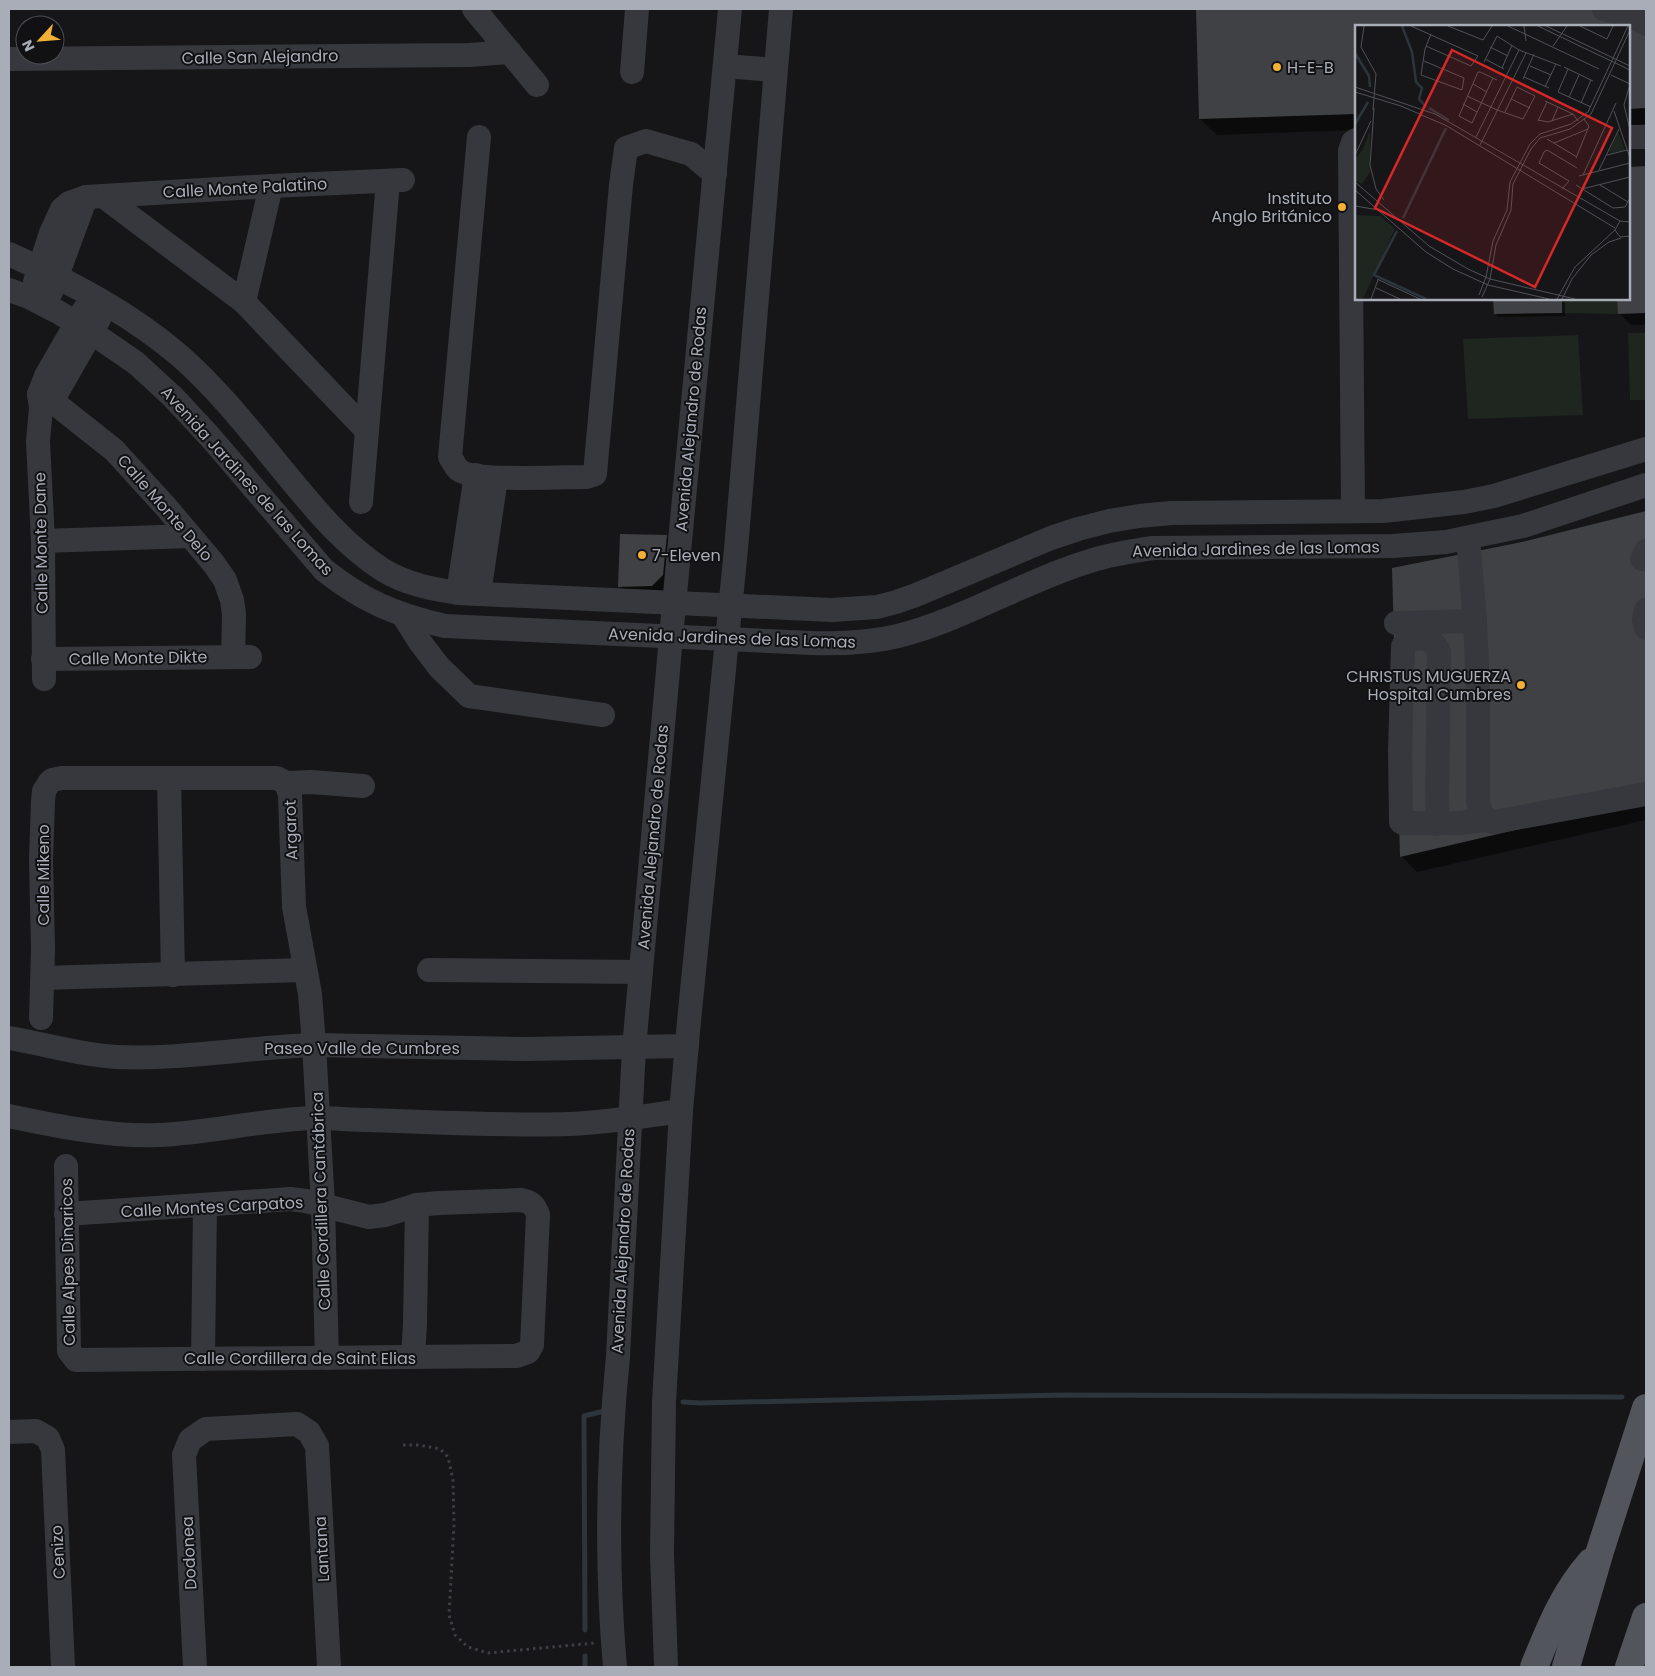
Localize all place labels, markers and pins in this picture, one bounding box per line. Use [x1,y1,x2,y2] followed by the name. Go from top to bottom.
[1287,56,1334,79] place label: H-E-B
[1271,61,1283,73] marker: H-E-B
[1211,187,1332,228] place label: Instituto Anglo Británico
[1336,201,1348,213] marker: Instituto Anglo Británico
[652,544,721,567] place label: 7-Eleven
[636,549,648,561] marker: 7-Eleven
[1346,665,1511,706] place label: CHRISTUS MUGUERZA Hospital Cumbres
[1515,679,1527,691] marker: CHRISTUS MUGUERZA Hospital Cumbres

